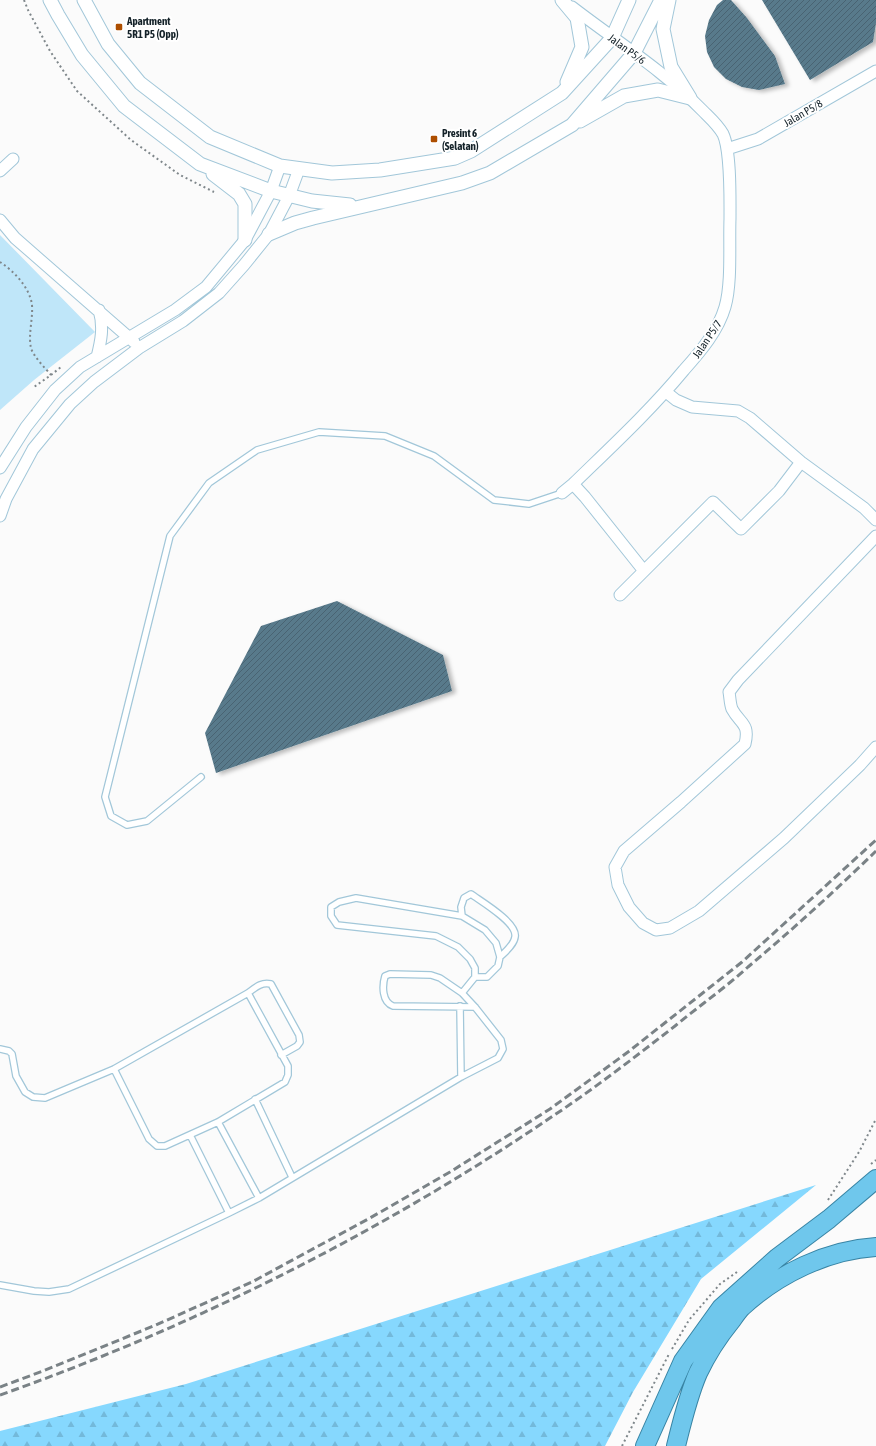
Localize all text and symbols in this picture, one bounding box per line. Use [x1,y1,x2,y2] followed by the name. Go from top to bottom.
[126,15,179,40] place label: Apartment 5R1 P5 (Opp)
[114,22,124,32] marker: Apartment 5R1 P5 (Opp)
[606,32,648,66] street label: Jalan P5/6
[781,97,825,129] street label: Jalan P5/8
[442,127,479,152] place label: Presint 6 (Selatan)
[429,134,439,144] marker: Presint 6 (Selatan)
[690,318,724,360] street label: Jalan P5/7

